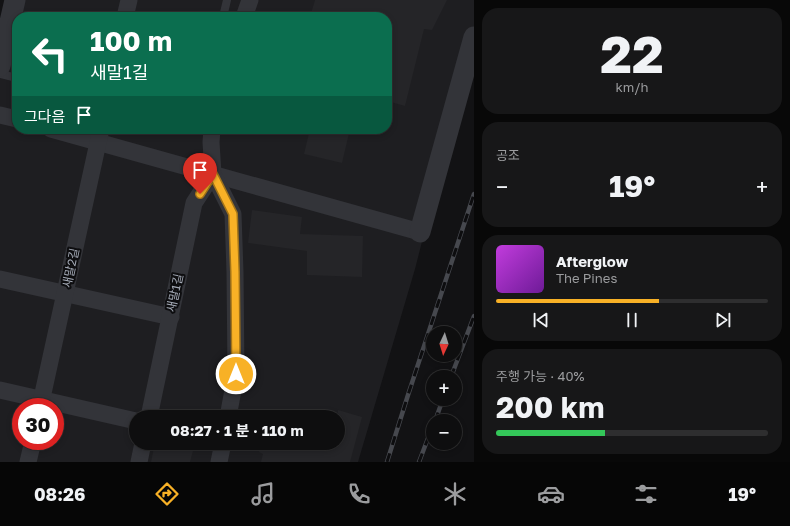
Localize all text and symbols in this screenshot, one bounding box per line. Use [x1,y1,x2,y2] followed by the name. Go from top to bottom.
[600,22,664,84] text: 22
[90,24,172,57] text: 100 m
[24,28,76,80] icon: left
[90,61,148,83] text: 새말1길
[615,79,649,95] text: km/h
[73,104,95,126] icon: arrive
[24,107,65,125] text: 그다음
[496,147,520,163] text: 공조
[183,153,217,194] pin
[189,159,211,181] icon: arrive
[609,168,655,204] text: 19°
[496,173,508,200] text: −
[756,173,768,200] text: +
[59,247,82,289] street label: 새말2길
[556,252,628,270] text: Afterglow
[556,270,617,286] text: The Pines
[163,272,186,314] street label: 새말1길
[530,309,552,331] icon: previous
[621,309,643,331] icon: pause
[712,309,734,331] icon: next
[426,326,462,362] north arrow
[426,326,462,450] map controls
[215,353,257,395] position arrow
[496,368,584,384] text: 주행 가능 · 40%
[426,370,462,406] button: +
[496,389,604,425] text: 200 km
[12,398,64,450] speed limit sign: 30
[426,414,462,450] button: −
[170,421,304,439] text: 08:27 · 1 분 · 110 m
[153,480,181,508] icon: directions
[249,480,277,508] icon: music
[345,480,373,508] icon: phone
[441,480,469,508] icon: climate
[537,480,565,508] icon: car
[632,480,660,508] icon: filters
[34,483,85,505] text: 08:26
[728,483,756,505] text: 19°

